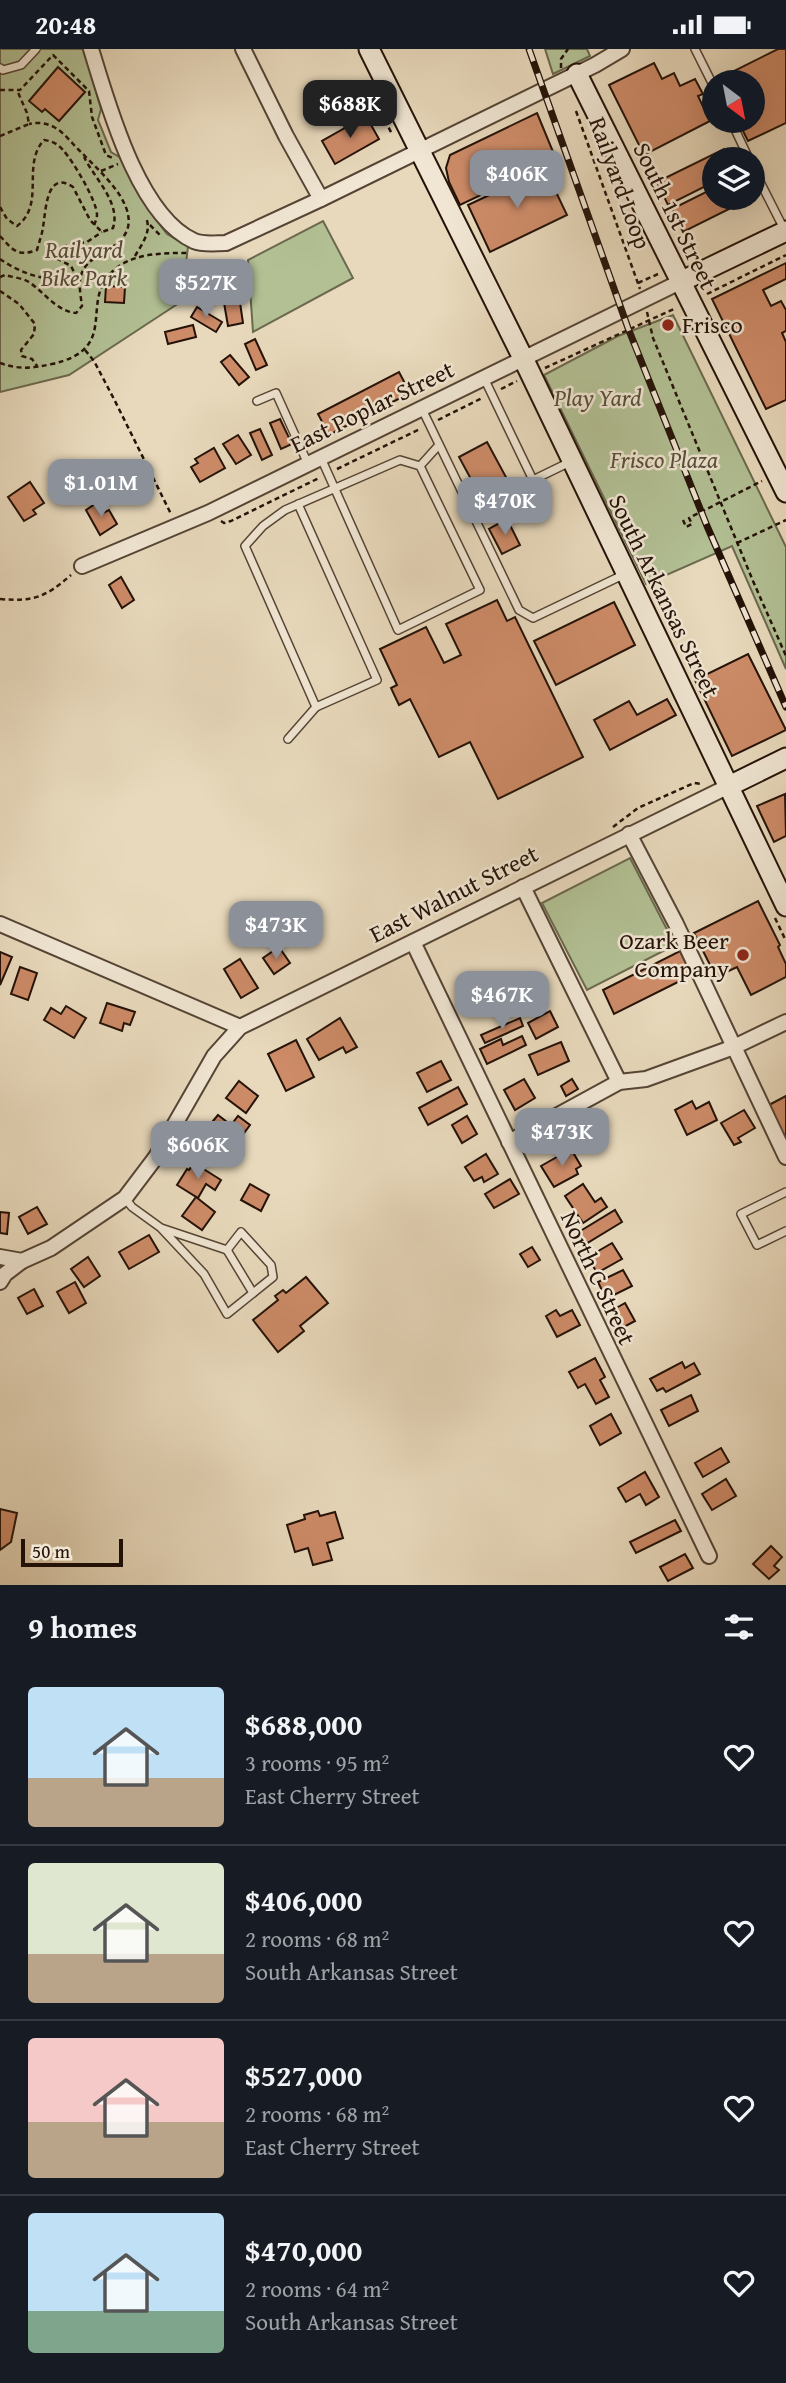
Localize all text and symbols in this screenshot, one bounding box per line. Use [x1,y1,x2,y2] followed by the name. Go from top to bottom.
[35,5,96,44] text: 20:48
[702,70,765,133] north arrow
[702,70,765,210] map controls
[301,81,399,140] pin: $688K
[319,86,381,119] text: $688K
[580,112,661,254] street label: Railyard Loop
[625,136,726,296] street label: South 1st Street
[702,147,765,210] button: layers
[468,151,566,210] pin: $406K
[486,156,548,189] text: $406K
[40,232,127,295] park label: Railyard Bike Park
[157,259,255,319] pin: $527K
[175,265,237,298] text: $527K
[682,307,743,342] place label: Frisco
[660,317,676,333] marker: Frisco
[284,351,460,461] street label: East Poplar Street
[553,380,642,415] park label: Play Yard
[609,442,718,477] park label: Frisco Plaza
[44,459,158,519] pin: $1.01M
[64,465,138,498] text: $1.01M
[456,477,554,537] pin: $470K
[474,483,536,516] text: $470K
[600,488,729,704] street label: South Arkansas Street
[363,836,545,951] street label: East Walnut Street
[227,901,325,961] pin: $473K
[245,907,307,940] text: $473K
[619,923,729,986] place label: Ozark Beer Company
[735,947,751,963] marker: Ozark Beer Company
[453,971,551,1031] pin: $467K
[471,977,533,1010] text: $467K
[513,1109,611,1168] pin: $473K
[531,1114,593,1147] text: $473K
[149,1121,247,1181] pin: $606K
[167,1127,229,1160] text: $606K
[552,1205,645,1351] street label: North C Street
[21,1536,122,1568] scale bar
[32,1537,70,1565] text: 50 m
[28,1605,137,1649] text: 9 homes
[720,1608,758,1646] icon: filters
[245,1702,362,1746] text: $688,000
[84,1715,168,1799] icon: home
[720,1738,758,1776] icon: heart
[245,1746,389,1779] text: 3 rooms · 95 m²
[245,1779,420,1812] text: East Cherry Street
[245,1878,362,1922] text: $406,000
[84,1891,168,1975] icon: home
[720,1914,758,1952] icon: heart
[245,1922,389,1955] text: 2 rooms · 68 m²
[245,1955,458,1988] text: South Arkansas Street
[245,2053,362,2097] text: $527,000
[84,2066,168,2150] icon: home
[720,2089,758,2127] icon: heart
[245,2097,389,2130] text: 2 rooms · 68 m²
[245,2130,420,2163] text: East Cherry Street
[245,2228,362,2272] text: $470,000
[84,2241,168,2325] icon: home
[720,2264,758,2302] icon: heart
[245,2272,389,2305] text: 2 rooms · 64 m²
[245,2305,458,2338] text: South Arkansas Street

